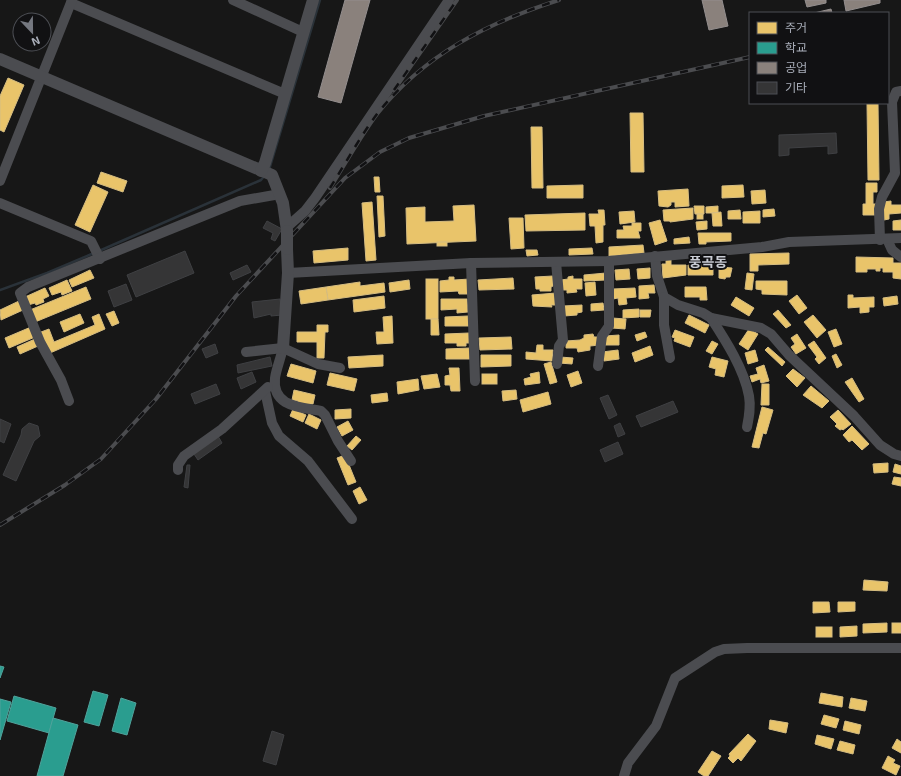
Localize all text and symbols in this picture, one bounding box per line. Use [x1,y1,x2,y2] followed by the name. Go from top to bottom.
[12,12,52,52] north arrow
[749,12,889,104] legend
[785,20,807,34] text: 주거
[30,34,42,49] text: N
[785,40,807,54] text: 학교
[785,60,807,74] text: 공업
[785,80,807,94] text: 기타
[689,253,727,270] district label: 풍곡동

